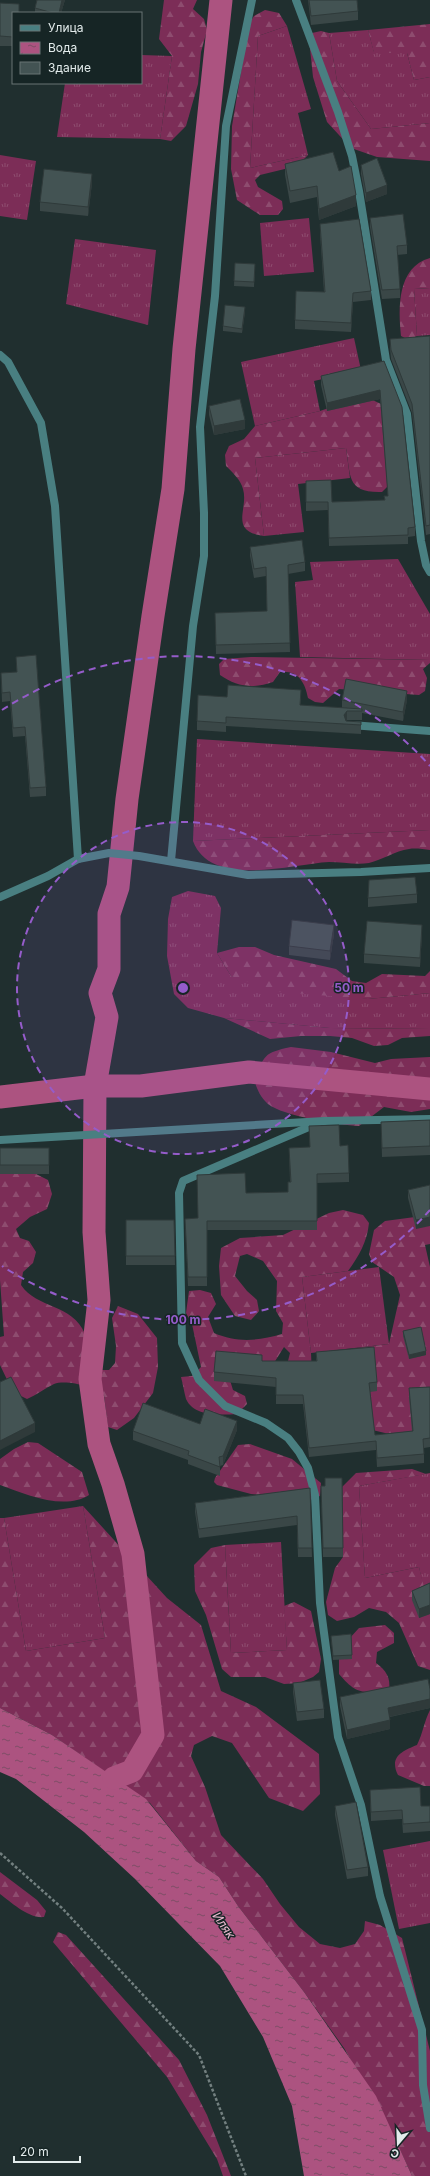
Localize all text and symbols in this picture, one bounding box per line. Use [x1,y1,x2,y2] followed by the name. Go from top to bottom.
[12,12,142,84] legend
[48,20,83,35] text: Улица
[48,40,77,55] text: Вода
[48,60,91,75] text: Здание
[334,980,364,995] text: 50 m
[176,981,190,995] centre of rings
[165,1312,201,1327] text: 100 m
[210,1909,239,1942] water label: Иляк
[378,2124,418,2164] north arrow
[14,2138,80,2164] scale bar
[20,2144,49,2159] text: 20 m
[389,2146,401,2161] text: С

